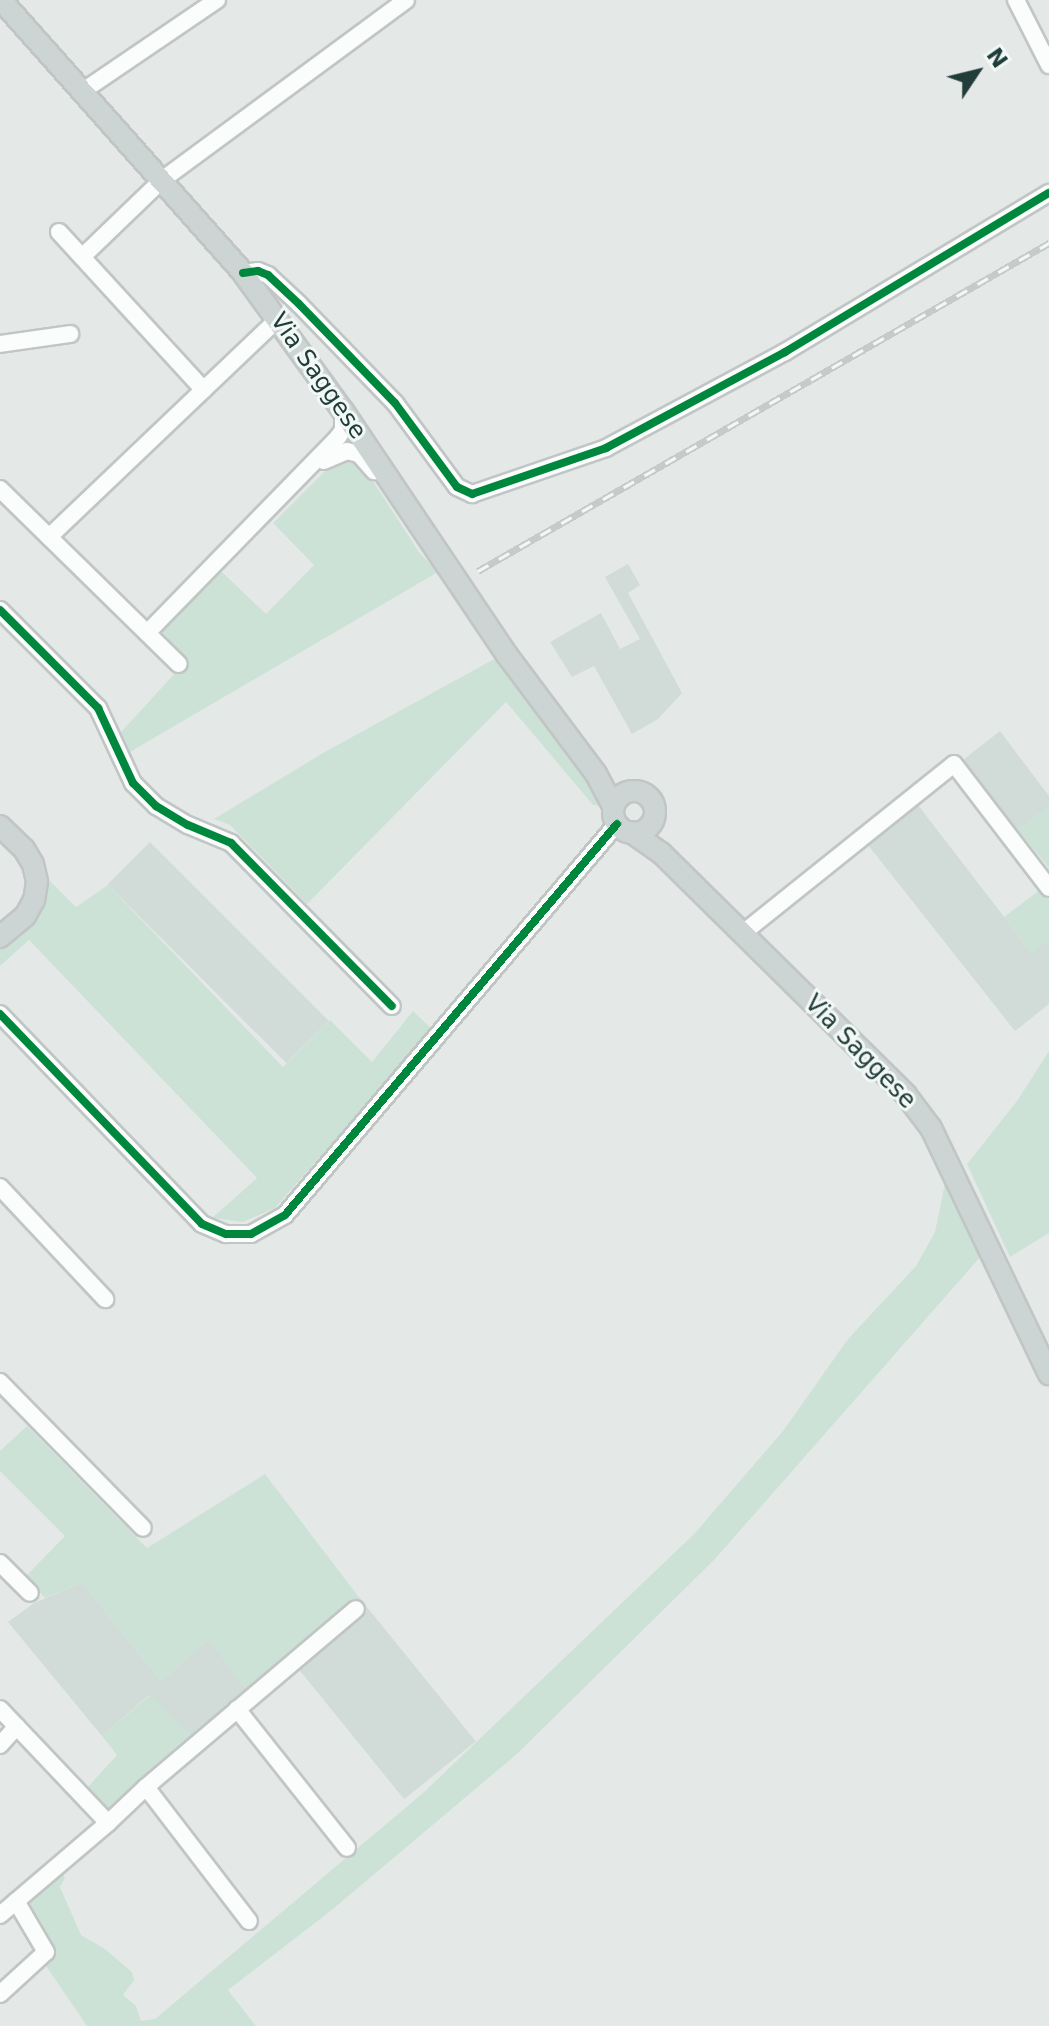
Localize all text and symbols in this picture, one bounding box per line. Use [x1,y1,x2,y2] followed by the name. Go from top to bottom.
[937,32,1017,112] north arrow
[982,43,1013,73] text: N
[264,307,372,445] street label: Via Saggese
[798,989,922,1115] street label: Via Saggese

